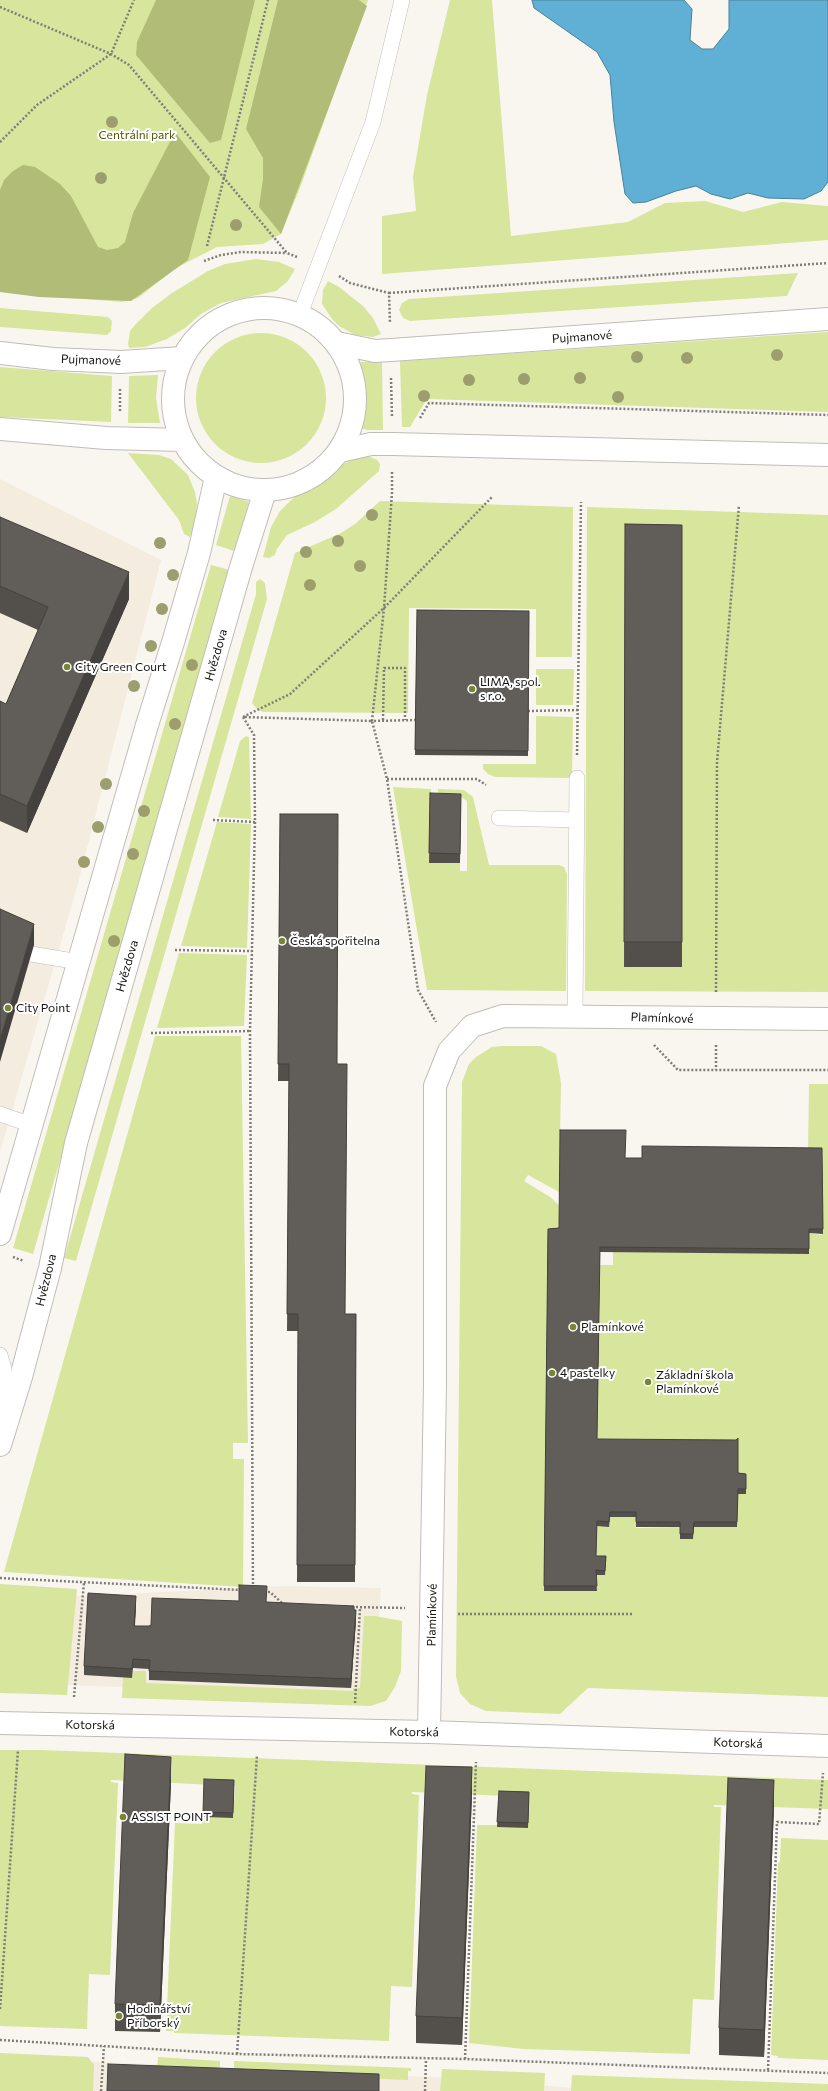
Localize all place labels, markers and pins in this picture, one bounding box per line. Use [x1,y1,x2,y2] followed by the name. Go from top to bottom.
[75,660,167,674] place label: City Green Court
[62,662,72,672] marker: City Green Court
[480,675,541,703] place label: LIMA, spol. s r.o.
[467,684,477,694] marker: LIMA, spol. s r.o.
[290,934,380,948] place label: Česká spořitelna
[277,936,287,946] marker: Česká spořitelna
[16,1001,70,1015] place label: City Point
[3,1003,13,1013] marker: City Point
[581,1320,644,1334] place label: Plamínkové
[568,1322,578,1332] marker: Plamínkové
[560,1366,615,1380] place label: 4 pastelky
[547,1368,557,1378] marker: 4 pastelky
[656,1368,733,1396] place label: Základní škola Plamínkové
[643,1377,653,1387] marker: Základní škola Plamínkové
[131,1810,211,1824] place label: ASSIST POINT
[118,1812,128,1822] marker: ASSIST POINT
[127,2002,190,2030] place label: Hodinářství Příborský
[114,2011,124,2021] marker: Hodinářství Příborský

